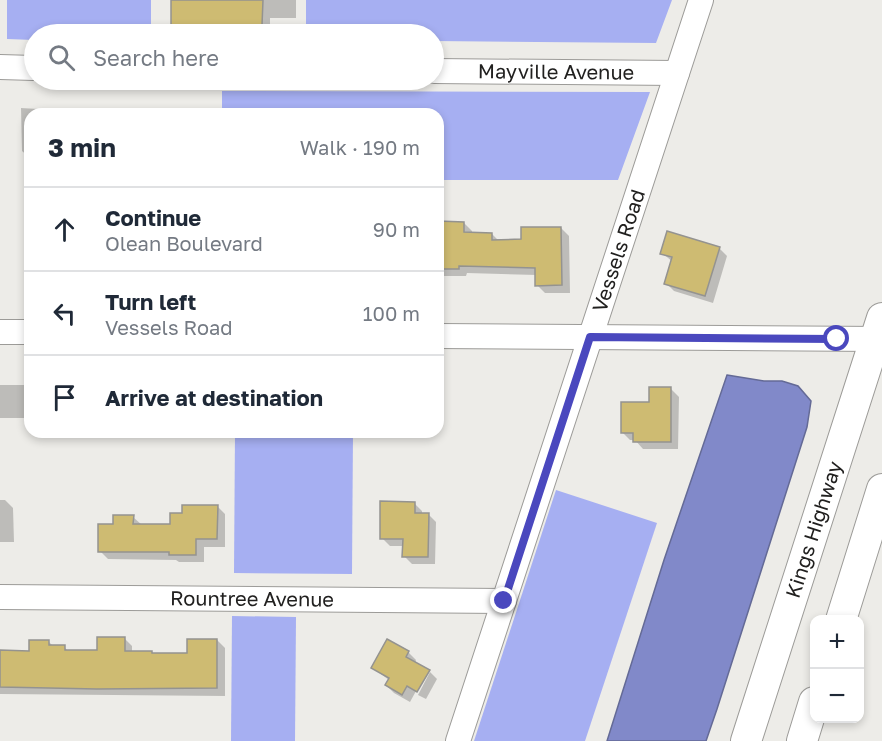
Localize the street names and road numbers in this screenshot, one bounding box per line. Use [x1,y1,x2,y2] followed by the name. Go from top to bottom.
[478,58,634,84] street label: Mayville Avenue
[587,186,649,315] street label: Vessels Road
[780,458,846,601] street label: Kings Highway
[170,585,334,611] street label: Rountree Avenue

